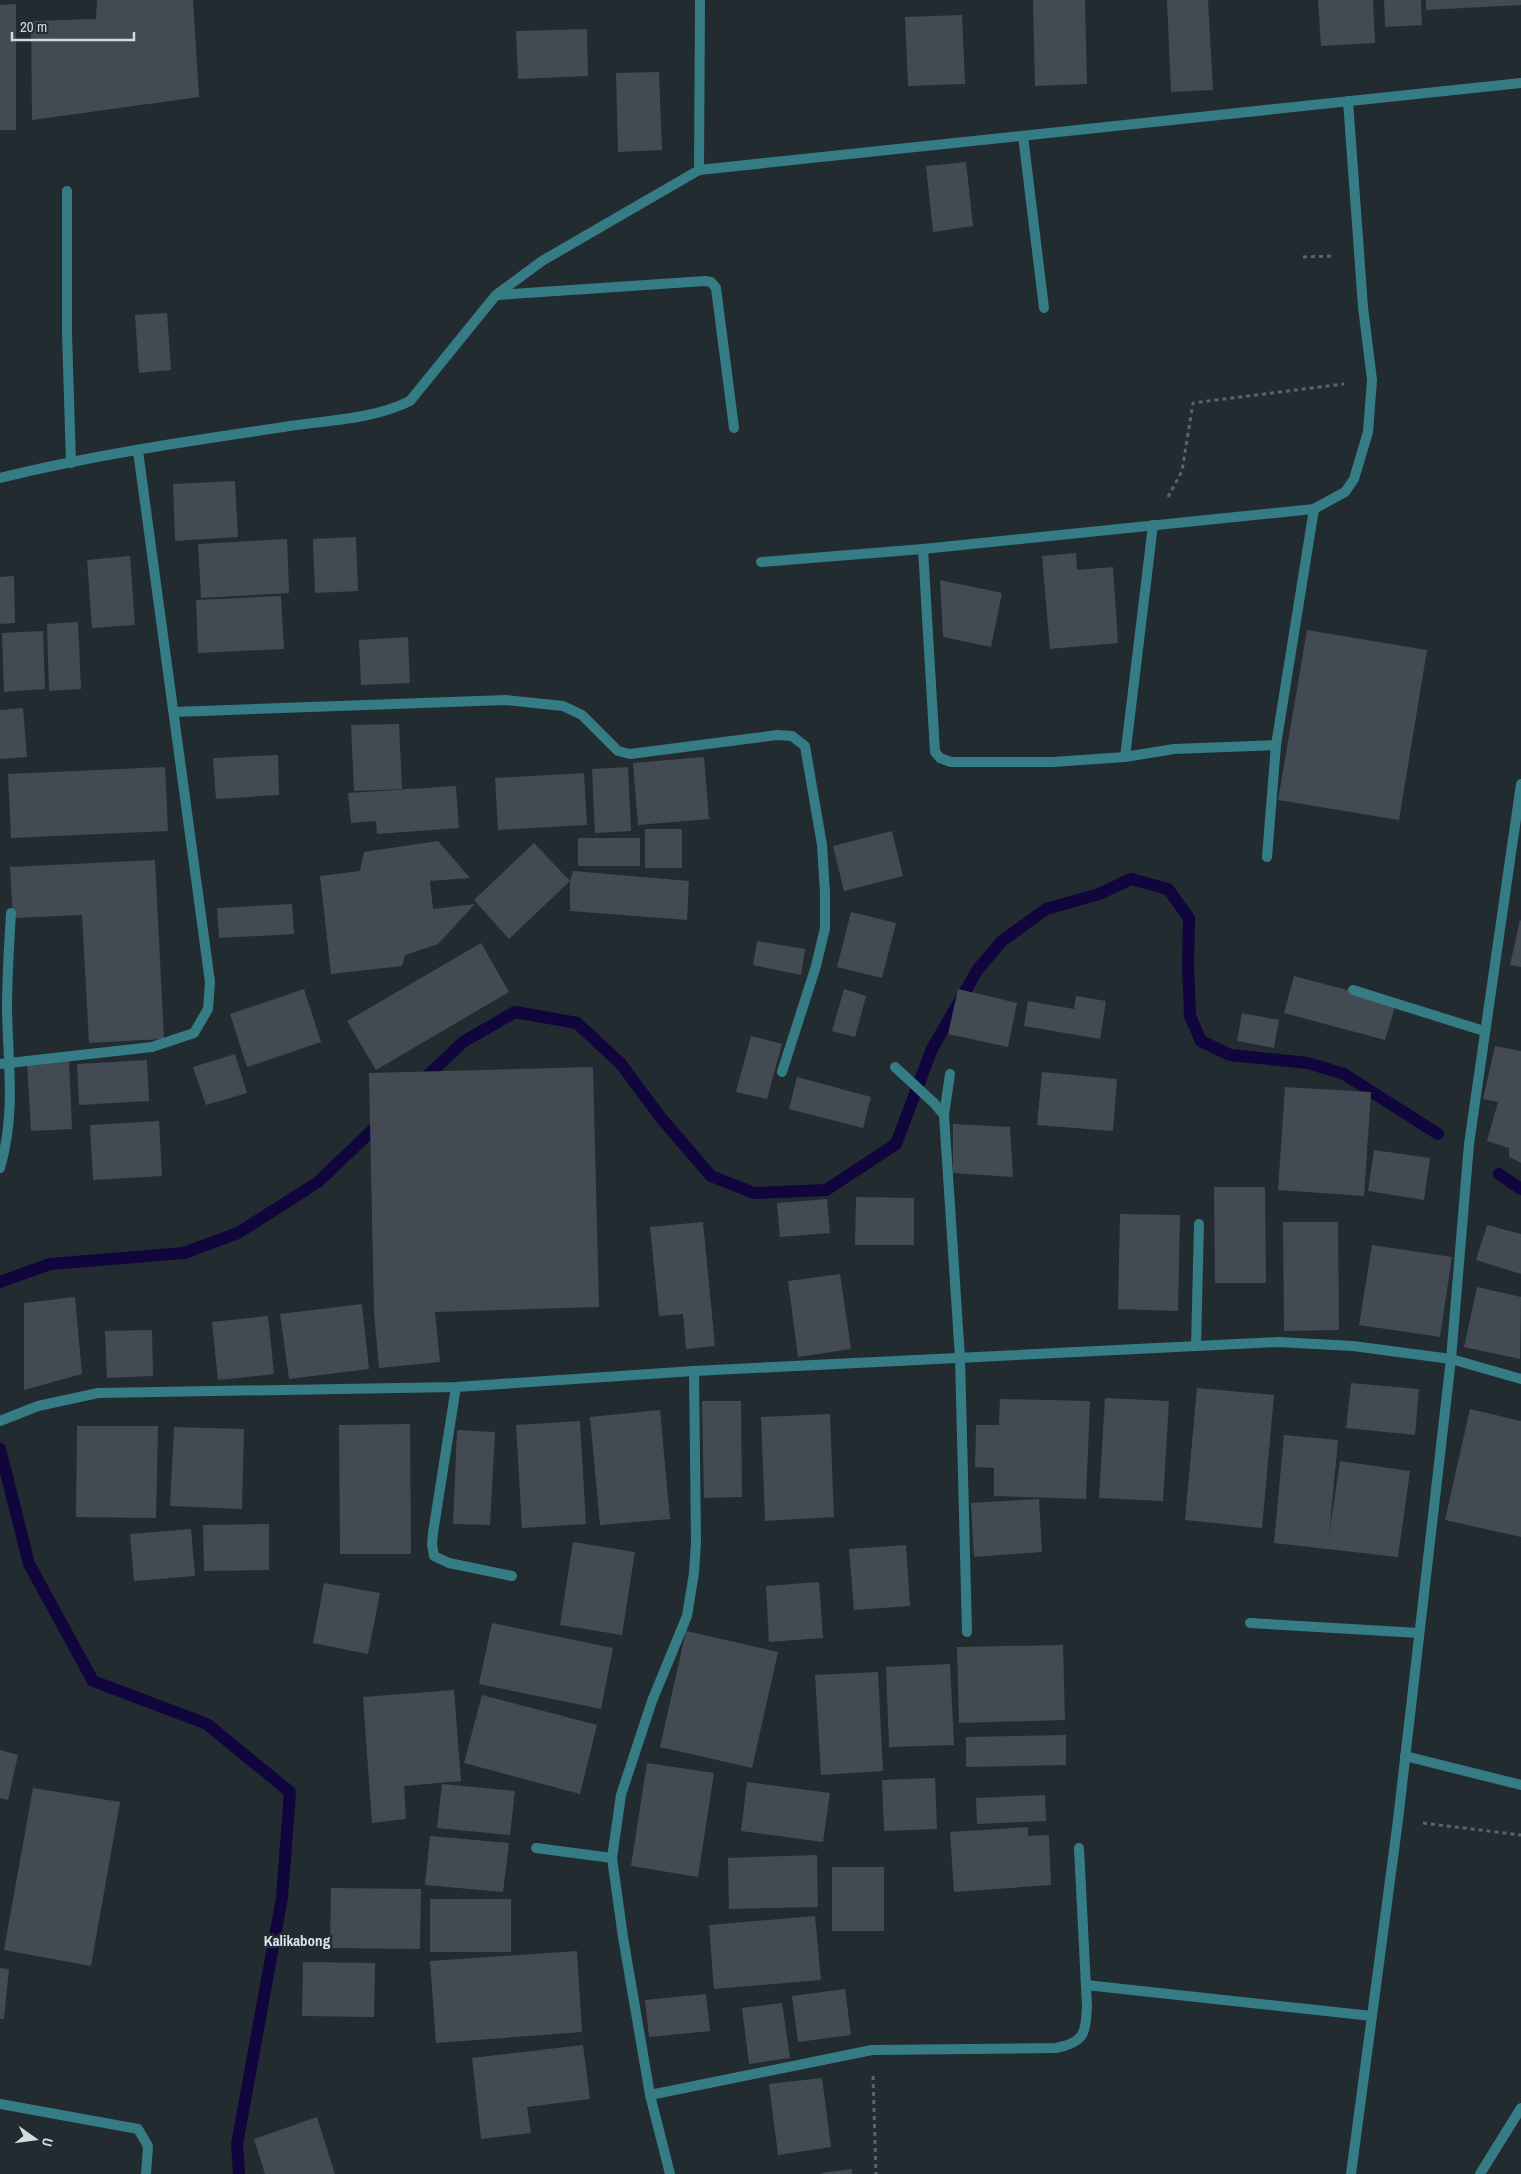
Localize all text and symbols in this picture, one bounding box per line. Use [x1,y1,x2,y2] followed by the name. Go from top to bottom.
[12,10,135,42] scale bar
[20,16,47,37] text: 20 m
[264,1930,331,1951] district label: Kalikabong
[10,2114,60,2164] north arrow
[38,2136,57,2148] text: U

